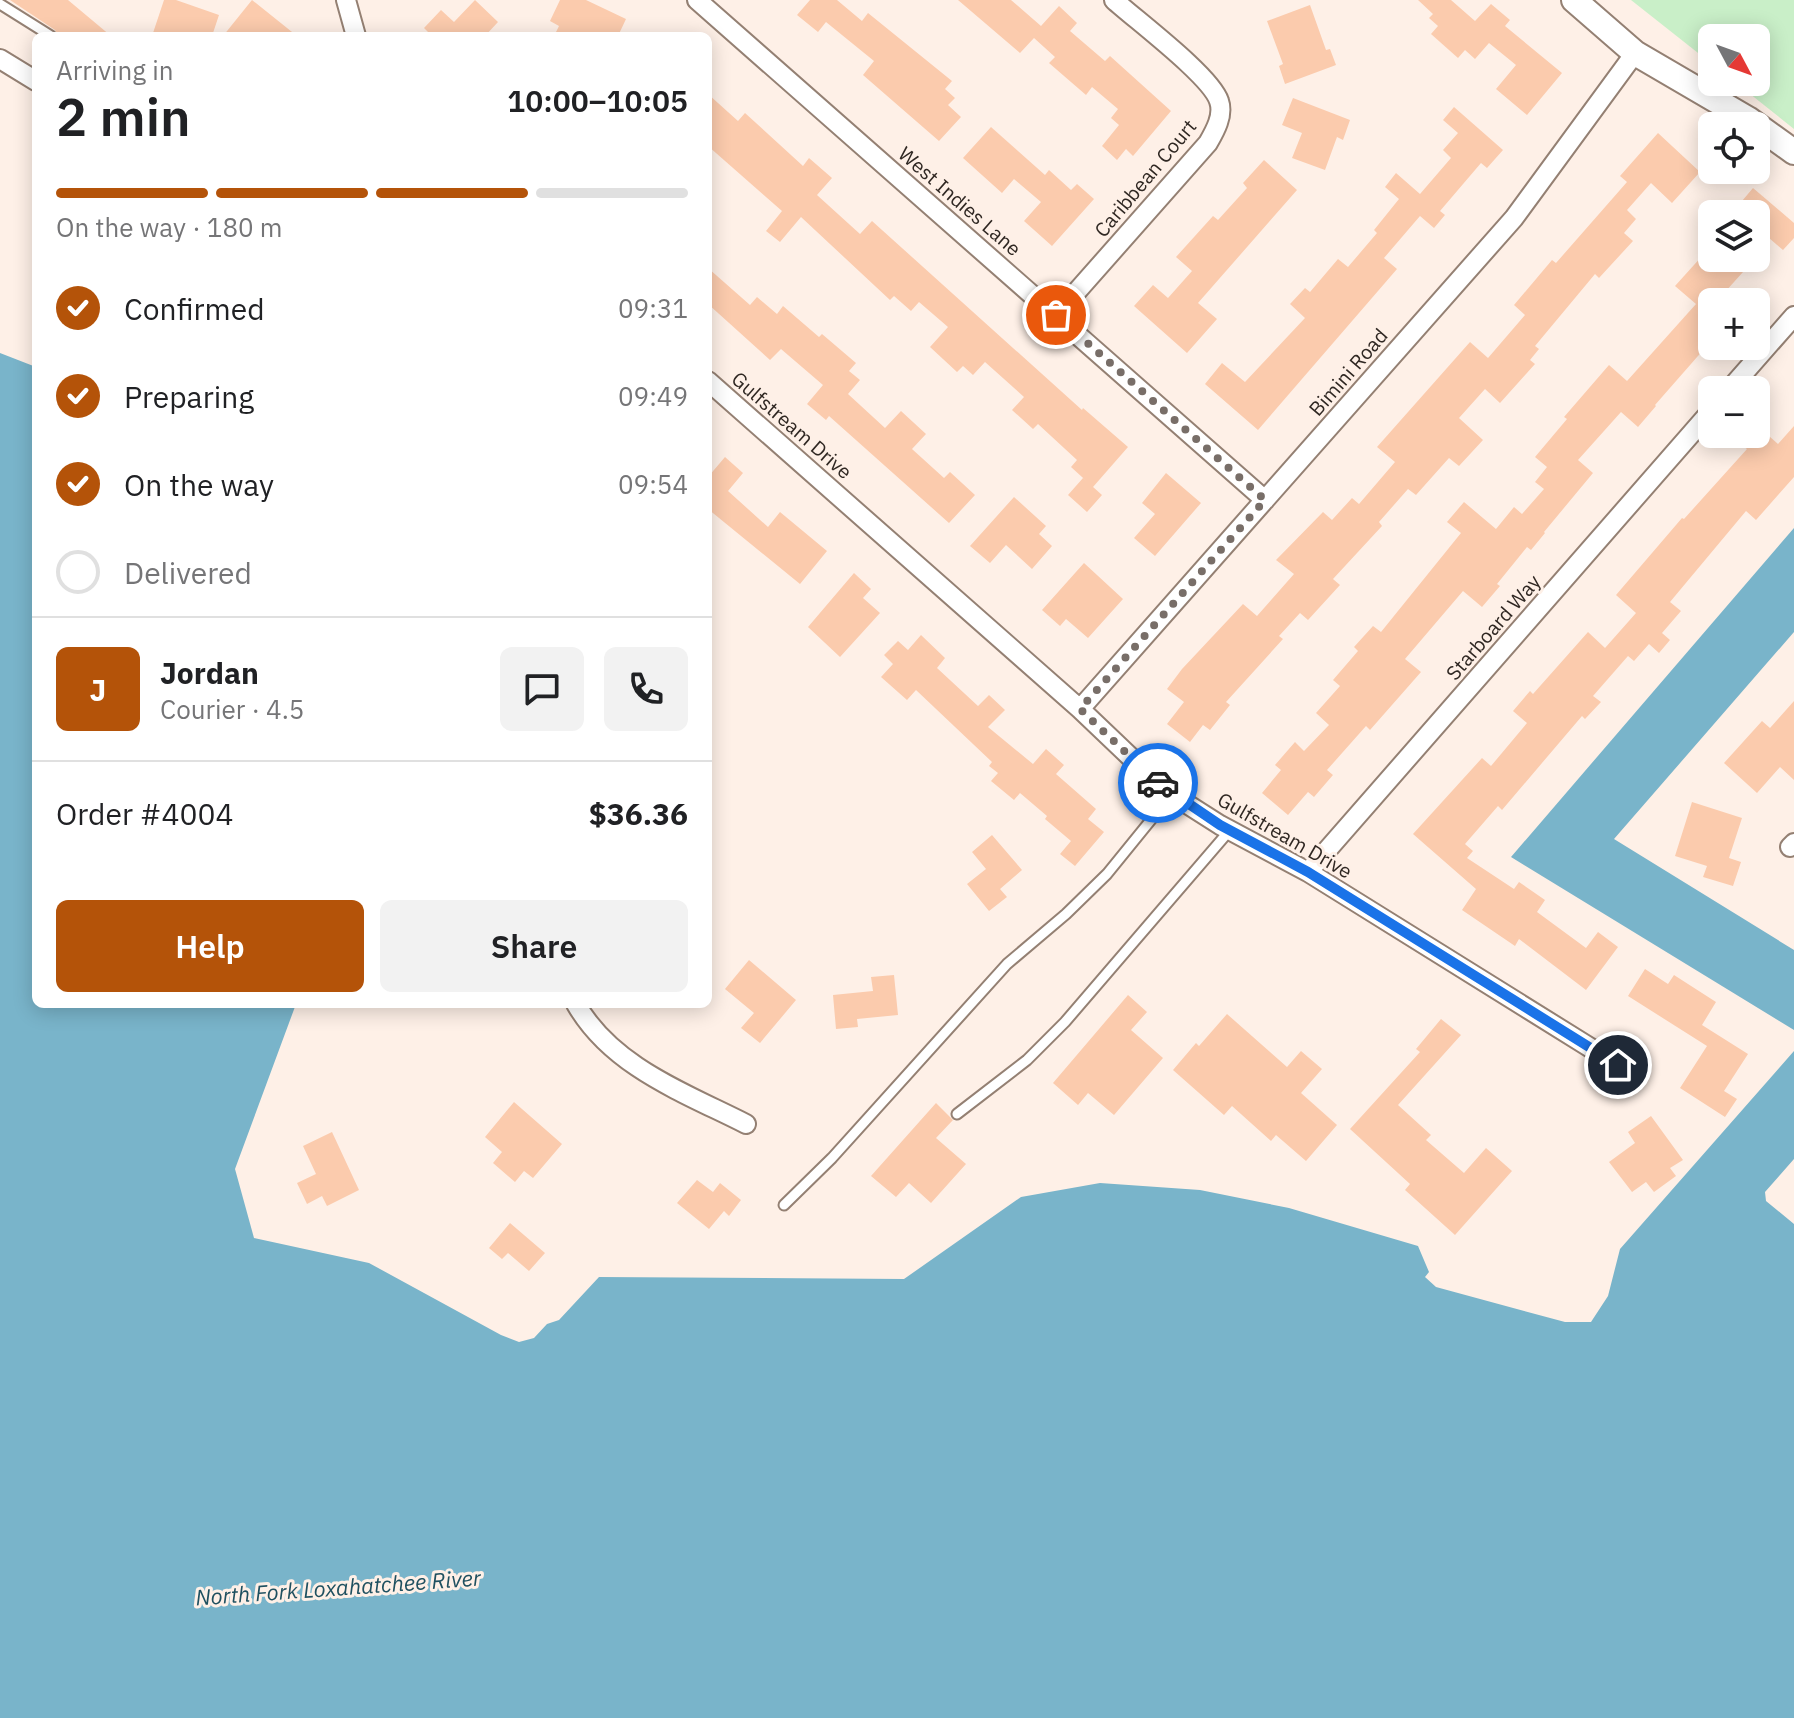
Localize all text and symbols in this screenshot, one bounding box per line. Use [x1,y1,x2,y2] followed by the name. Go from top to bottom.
[1698,24,1770,96] north arrow
[1698,24,1770,448] map controls
[56,53,173,87] text: Arriving in
[507,81,688,120] text: 10:00–10:05
[56,83,191,150] text: 2 min
[1698,112,1770,184] button: locate
[1088,113,1202,243] street label: Caribbean Court
[893,140,1027,262] street label: West Indies Lane
[1698,200,1770,272] button: layers
[56,210,282,244] text: On the way · 180 m
[1022,281,1090,349] pin
[56,286,100,330] icon: check
[1698,288,1770,360] button: +
[124,289,265,328] text: Confirmed
[618,291,688,325] text: 09:31
[1034,293,1078,337] icon: bag
[1303,323,1393,421] street label: Bimini Road
[726,365,858,485] street label: Gulfstream Drive
[56,374,100,418] icon: check
[1698,376,1770,448] button: −
[124,377,254,416] text: Preparing
[618,379,688,413] text: 09:49
[56,462,100,506] icon: check
[124,465,274,504] text: On the way
[618,467,688,501] text: 09:54
[124,553,252,592] text: Delivered
[1440,568,1546,686] street label: Starboard Way
[500,647,584,731] button: chat
[604,647,688,731] button: phone
[160,653,259,692] text: Jordan
[90,670,106,709] text: J
[160,692,304,726] text: Courier · 4.5
[1118,743,1198,823] courier
[1136,761,1180,805] icon: car
[1213,785,1357,885] street label: Gulfstream Drive
[56,794,233,833] text: Order #4004
[589,794,688,833] text: $36.36
[56,900,364,992] button: Help
[380,900,688,992] button: Share
[1584,1031,1652,1099] pin
[1596,1043,1640,1087] icon: home
[194,1562,483,1611] water label: North Fork Loxahatchee River

